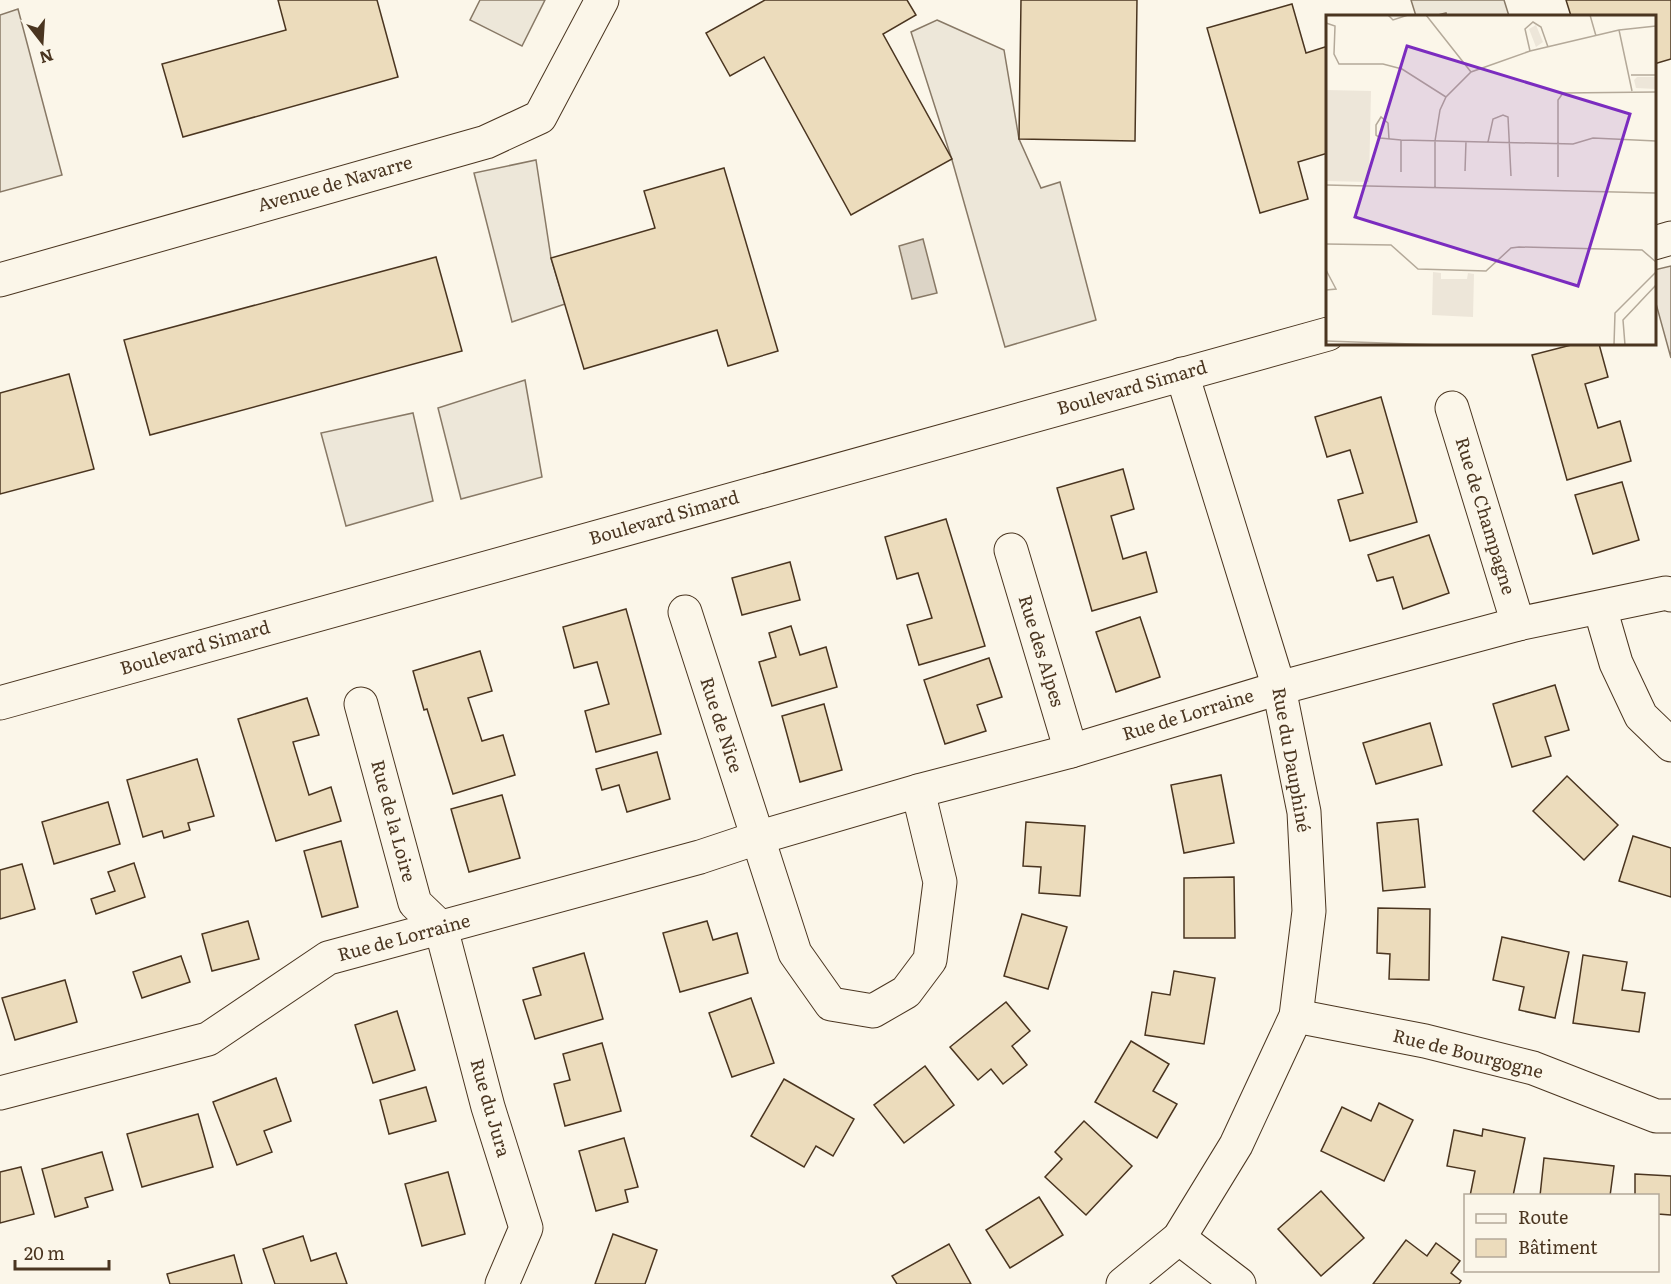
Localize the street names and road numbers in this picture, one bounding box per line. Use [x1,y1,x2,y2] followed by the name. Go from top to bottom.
[254,148,415,218] street label: Avenue de Navarre
[1054,352,1210,421] street label: Boulevard Simard
[1450,433,1523,598] street label: Rue de Champagne
[586,482,742,551] street label: Boulevard Simard
[1013,591,1072,710] street label: Rue des Alpes
[117,612,273,681] street label: Boulevard Simard
[694,673,751,776] street label: Rue de Nice
[1119,681,1257,746] street label: Rue de Lorraine
[1266,685,1319,834] street label: Rue du Dauphiné
[365,757,424,885] street label: Rue de la Loire
[334,906,473,967] street label: Rue de Lorraine
[1390,1021,1546,1084] street label: Rue de Bourgogne
[464,1055,518,1160] street label: Rue du Jura

